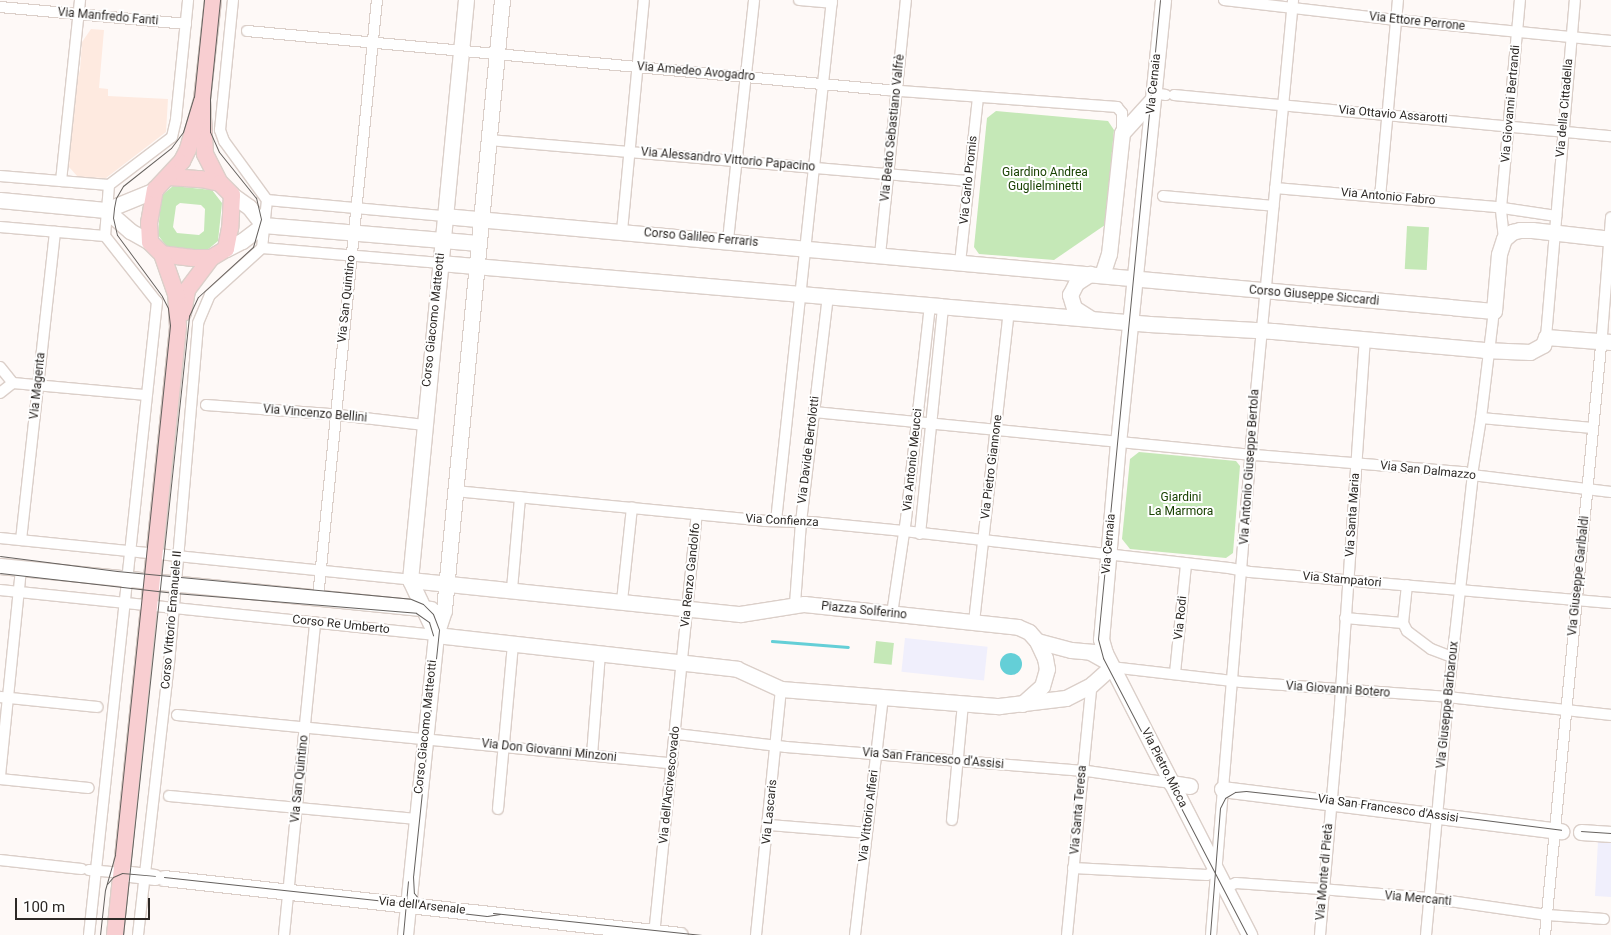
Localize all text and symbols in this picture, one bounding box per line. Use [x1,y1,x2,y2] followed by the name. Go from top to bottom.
[57,5,159,29] street label: Via Manfredo Fanti
[1368,10,1466,34] street label: Via Ettore Perrone
[1499,45,1523,163] street label: Via Giovanni Bertrandi
[1144,53,1164,115] street label: Via Cernaia
[878,54,908,202] street label: Via Beato Sebastiano Valfrè
[1554,58,1576,158] street label: Via della Cittadella
[636,60,756,84] street label: Via Amedeo Avogadro
[1338,103,1448,127] street label: Via Ottavio Assarotti
[957,135,981,225] street label: Via Carlo Promis
[640,145,816,175] street label: Via Alessandro Vittorio Papacino
[1002,166,1088,194] park label: Giardino Andrea Guglielminetti
[1340,186,1436,208] street label: Via Antonio Fabro
[643,226,759,250] street label: Corso Galileo Ferraris
[420,252,448,388] street label: Corso Giacomo Matteotti
[335,254,359,344] street label: Via San Quintino
[1248,283,1380,309] street label: Corso Giuseppe Siccardi
[27,352,49,420] street label: Via Magenta
[1237,389,1263,545] street label: Via Antonio Giuseppe Bertola
[795,395,823,505] street label: Via Davide Bertolotti
[262,402,368,426] street label: Via Vincenzo Bellini
[900,408,926,512] street label: Via Antonio Meucci
[978,414,1006,520] street label: Via Pietro Giannone
[1379,459,1477,483] street label: Via San Dalmazzo
[1343,472,1363,558] street label: Via Santa Maria
[1149,491,1213,519] park label: Giardini La Marmora
[745,512,819,530] street label: Via Confienza
[1099,513,1119,575] street label: Via Cernaia
[1566,515,1592,637] street label: Via Giuseppe Garibaldi
[678,522,704,628] street label: Via Renzo Gandolfo
[159,550,185,690] street label: Corso Vittorio Emanuele II
[1302,569,1382,591] street label: Via Stampatori
[1172,595,1190,641] street label: Via Rodi
[820,599,908,623] street label: Piazza Solferino
[292,613,390,637] street label: Corso Re Umberto
[1434,641,1462,769] street label: Via Giuseppe Barbaroux
[412,659,440,795] street label: Corso Giacomo Matteotti
[1285,679,1391,701] street label: Via Giovanni Botero
[657,725,683,845] street label: Via dell'Arcivescovado
[1138,726,1190,810] street label: Via Pietro Micca
[288,734,312,824] street label: Via San Quintino
[481,737,617,765] street label: Via Don Giovanni Minzoni
[862,746,1004,772] street label: Via San Francesco d'Assisi
[1068,765,1090,855] street label: Via Santa Teresa
[856,769,882,863] street label: Via Vittorio Alfieri
[759,779,781,845] street label: Via Lascaris
[1317,792,1459,826] street label: Via San Francesco d'Assisi
[1314,823,1336,921] street label: Via Monte di Pietà
[18,888,152,920] scale bar
[1384,889,1452,909] street label: Via Mercanti
[378,894,466,918] street label: Via dell'Arsenale
[23,898,65,916] text: 100 m

